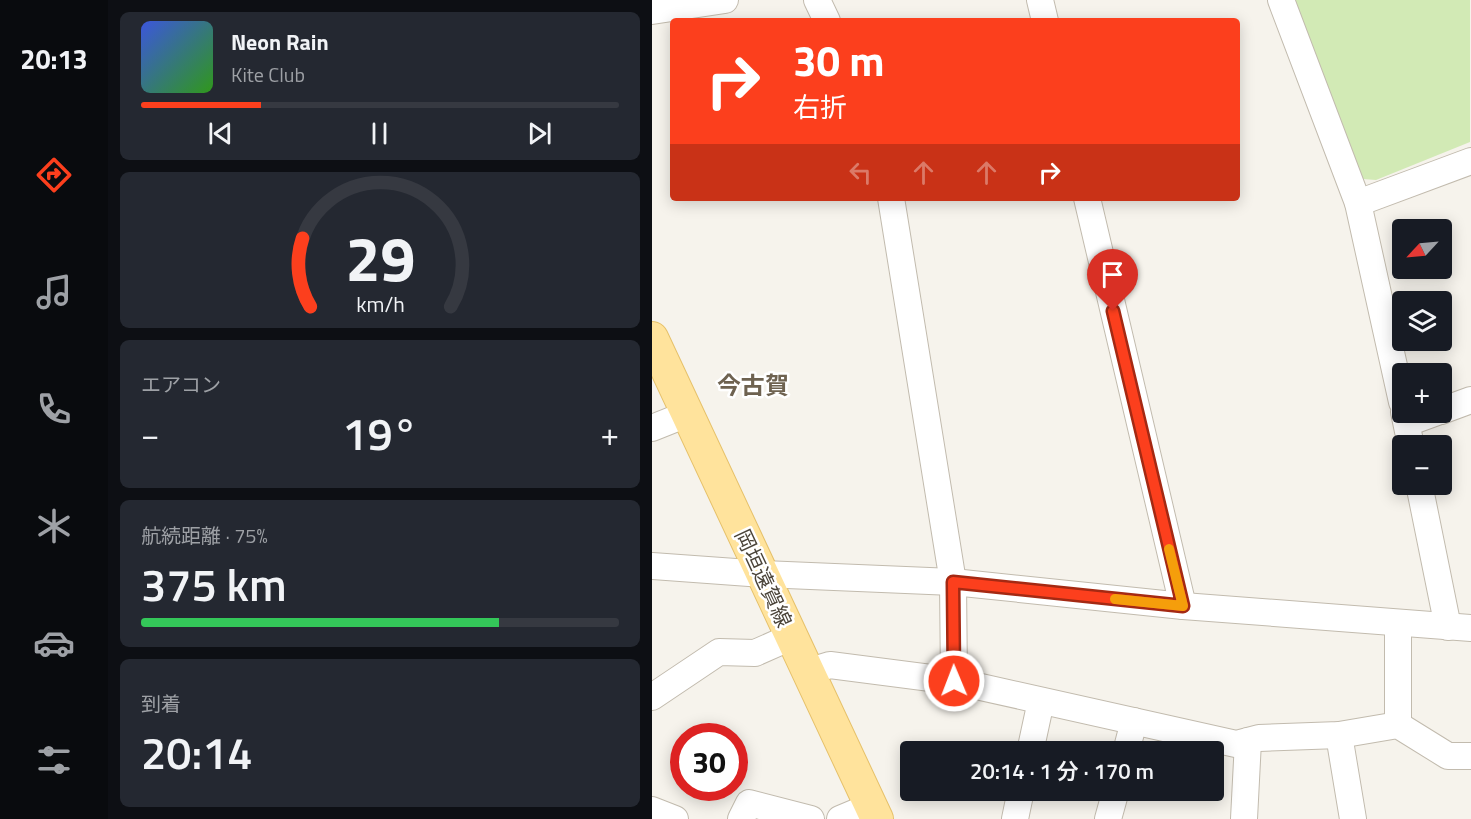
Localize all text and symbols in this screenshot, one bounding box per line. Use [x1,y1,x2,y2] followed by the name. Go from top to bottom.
[231,25,329,59] text: Neon Rain
[793,28,885,92] text: 30 m
[20,38,88,79] text: 20:13
[694,42,772,120] icon: right
[231,59,305,90] text: Kite Club
[793,86,847,127] text: 右折
[204,117,237,150] icon: previous
[363,117,396,150] icon: pause
[523,117,556,150] icon: next
[33,154,75,196] icon: directions
[844,156,877,189] icon: left
[907,156,940,189] icon: ahead
[970,156,1003,189] icon: ahead
[1033,156,1066,189] icon: right
[345,210,415,305] text: 29
[1392,219,1452,279] north arrow
[1392,219,1452,495] map controls
[1087,249,1138,311] pin
[1096,258,1129,291] icon: arrive
[33,271,75,313] icon: music
[356,288,404,320] text: km/h
[1392,291,1452,351] button: layers
[1392,363,1452,423] button: +
[717,367,789,403] district label: 今古賀
[141,369,221,400] text: エアコン
[33,388,75,430] icon: phone
[342,399,418,467] text: 19°
[141,409,159,459] text: −
[601,409,619,459] text: +
[1392,435,1452,495] button: −
[33,505,75,547] icon: climate
[141,520,268,551] text: 航続距離 · 75%
[727,524,801,632] street label: 岡垣遠賀線
[141,550,287,618] text: 375 km
[33,622,75,664] icon: car
[922,649,986,713] position arrow
[141,688,181,719] text: 到着
[141,718,253,786] text: 20:14
[670,723,748,801] speed limit sign: 30
[33,739,75,781] icon: filters
[970,754,1154,788] text: 20:14 · 1 分 · 170 m

